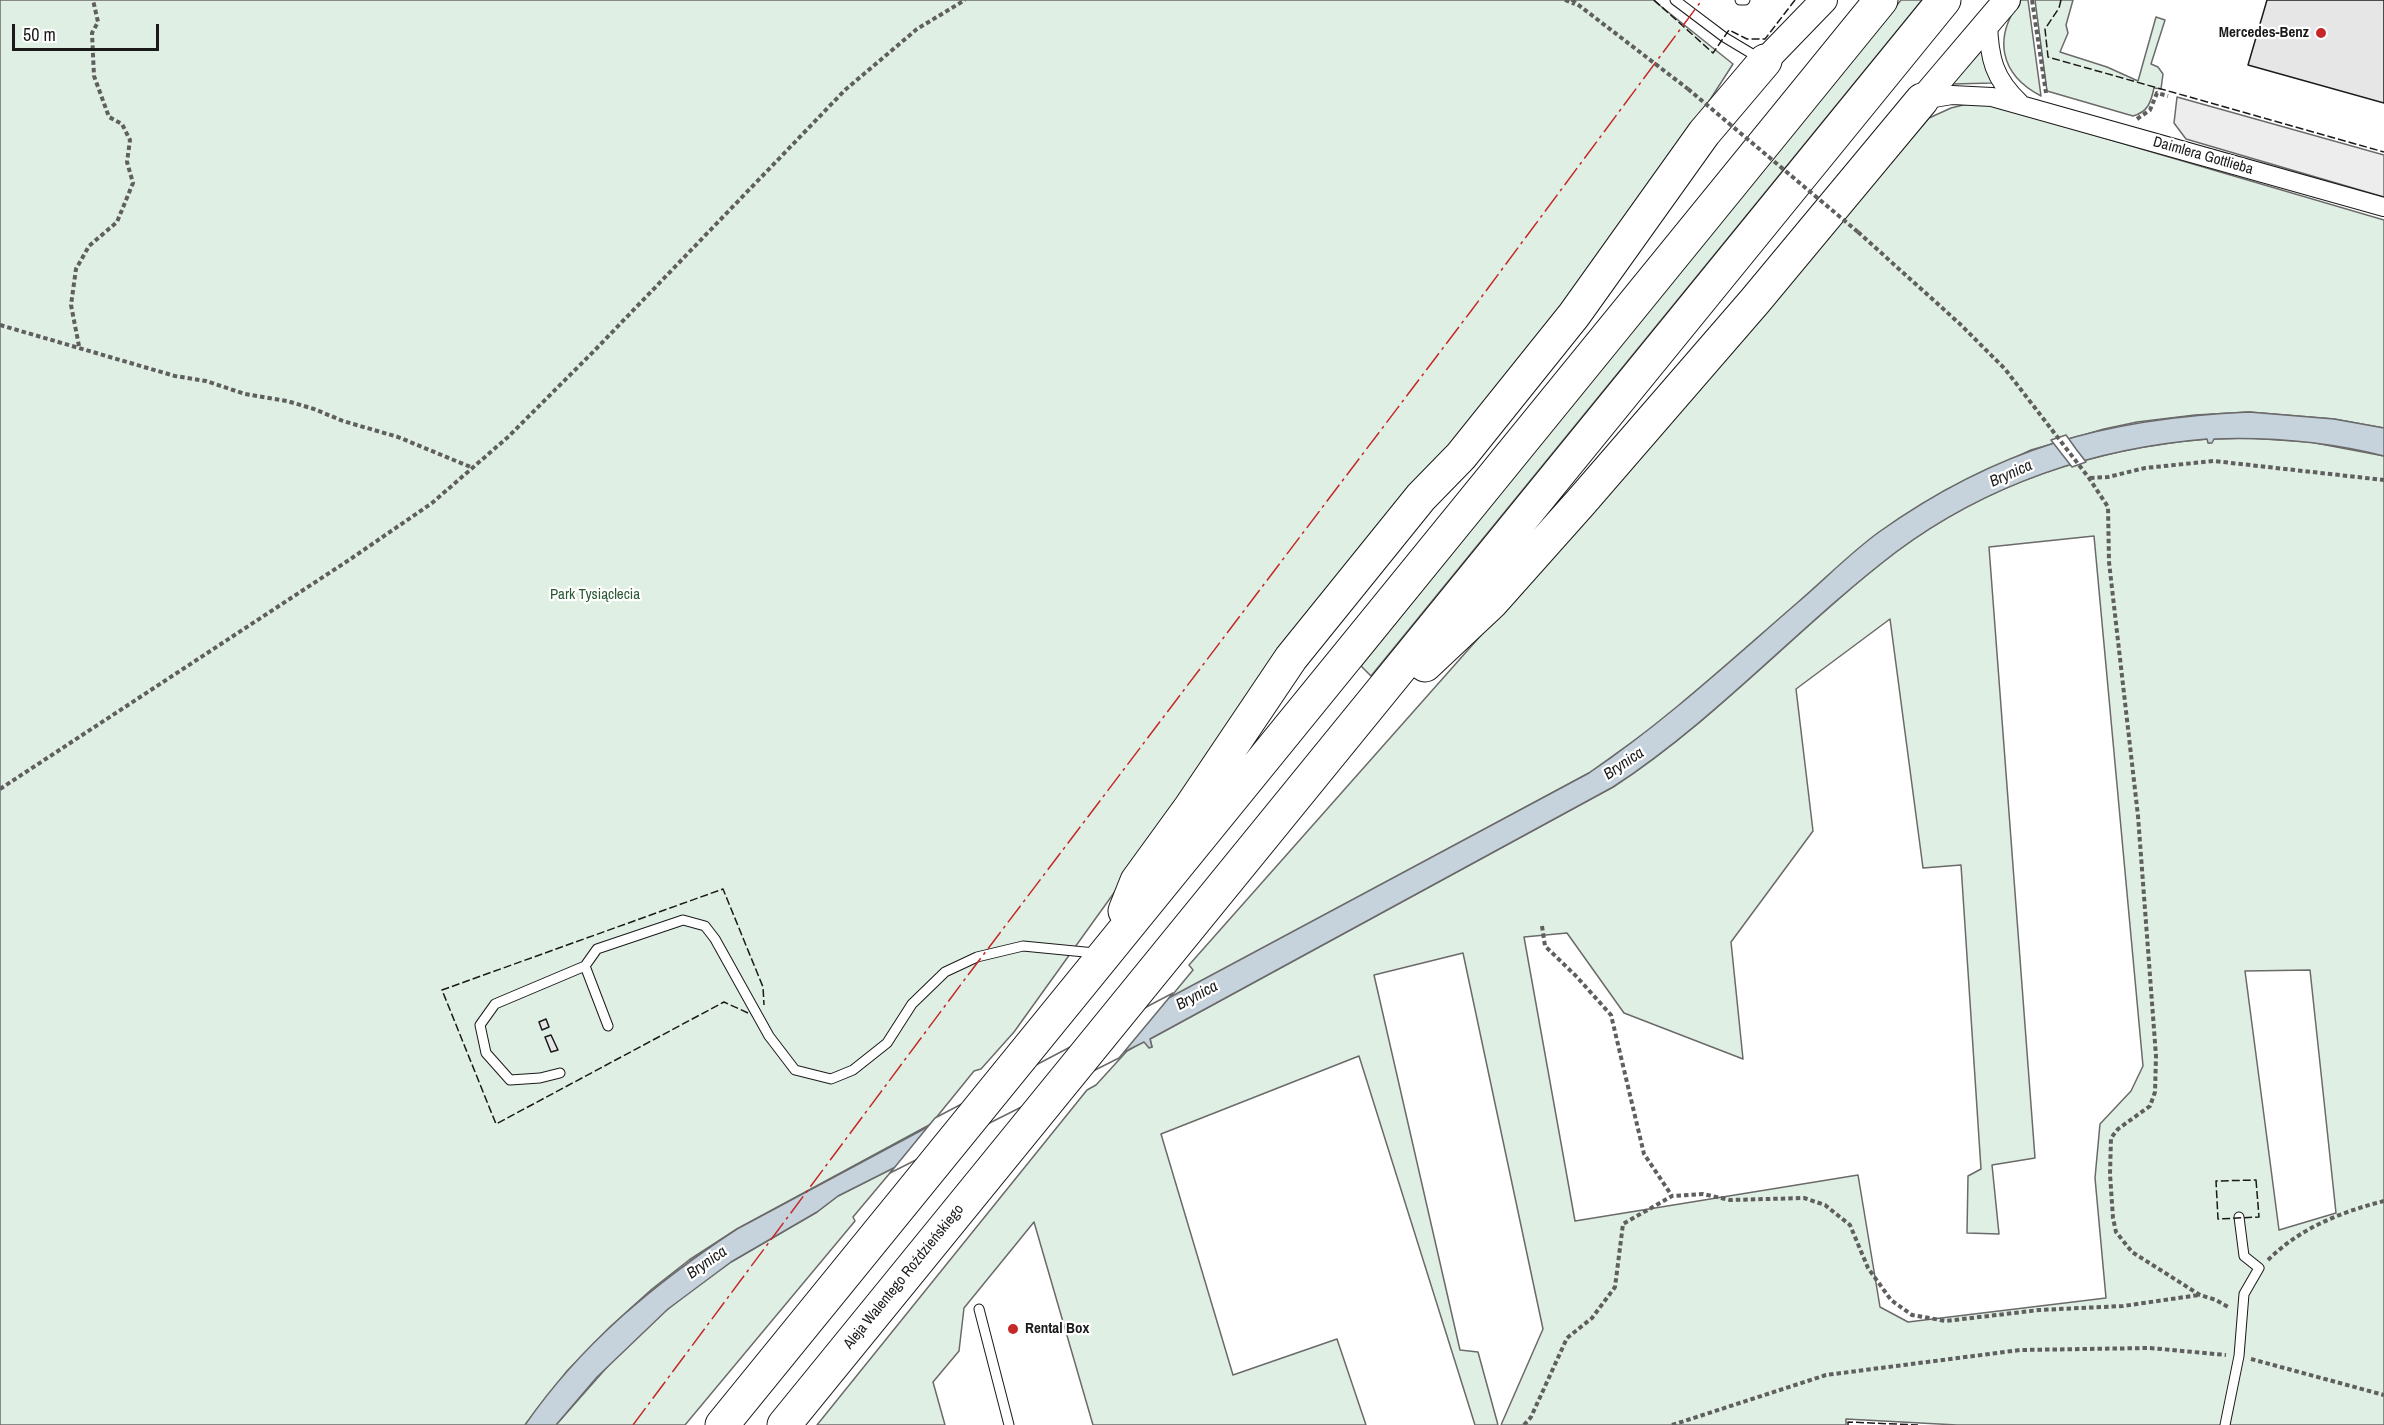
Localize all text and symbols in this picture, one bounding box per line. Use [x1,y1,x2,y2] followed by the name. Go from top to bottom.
[15,12,162,50] scale bar
[23,22,56,47] text: 50 m
[2219,24,2309,42] place label: Mercedes-Benz
[2314,26,2328,40] marker: Mercedes-Benz
[2151,133,2255,179] street label: Daimlera Gottlieba
[1987,456,2035,492] water label: Brynica
[550,586,640,604] park label: Park Tysiąclecia
[1600,744,1648,784] water label: Brynica
[1173,977,1221,1015] water label: Brynica
[840,1201,968,1353] street label: Aleja Walentego Roździeńskiego
[683,1242,731,1284] water label: Brynica
[1025,1320,1089,1338] place label: Rental Box
[1006,1322,1020,1336] marker: Rental Box

